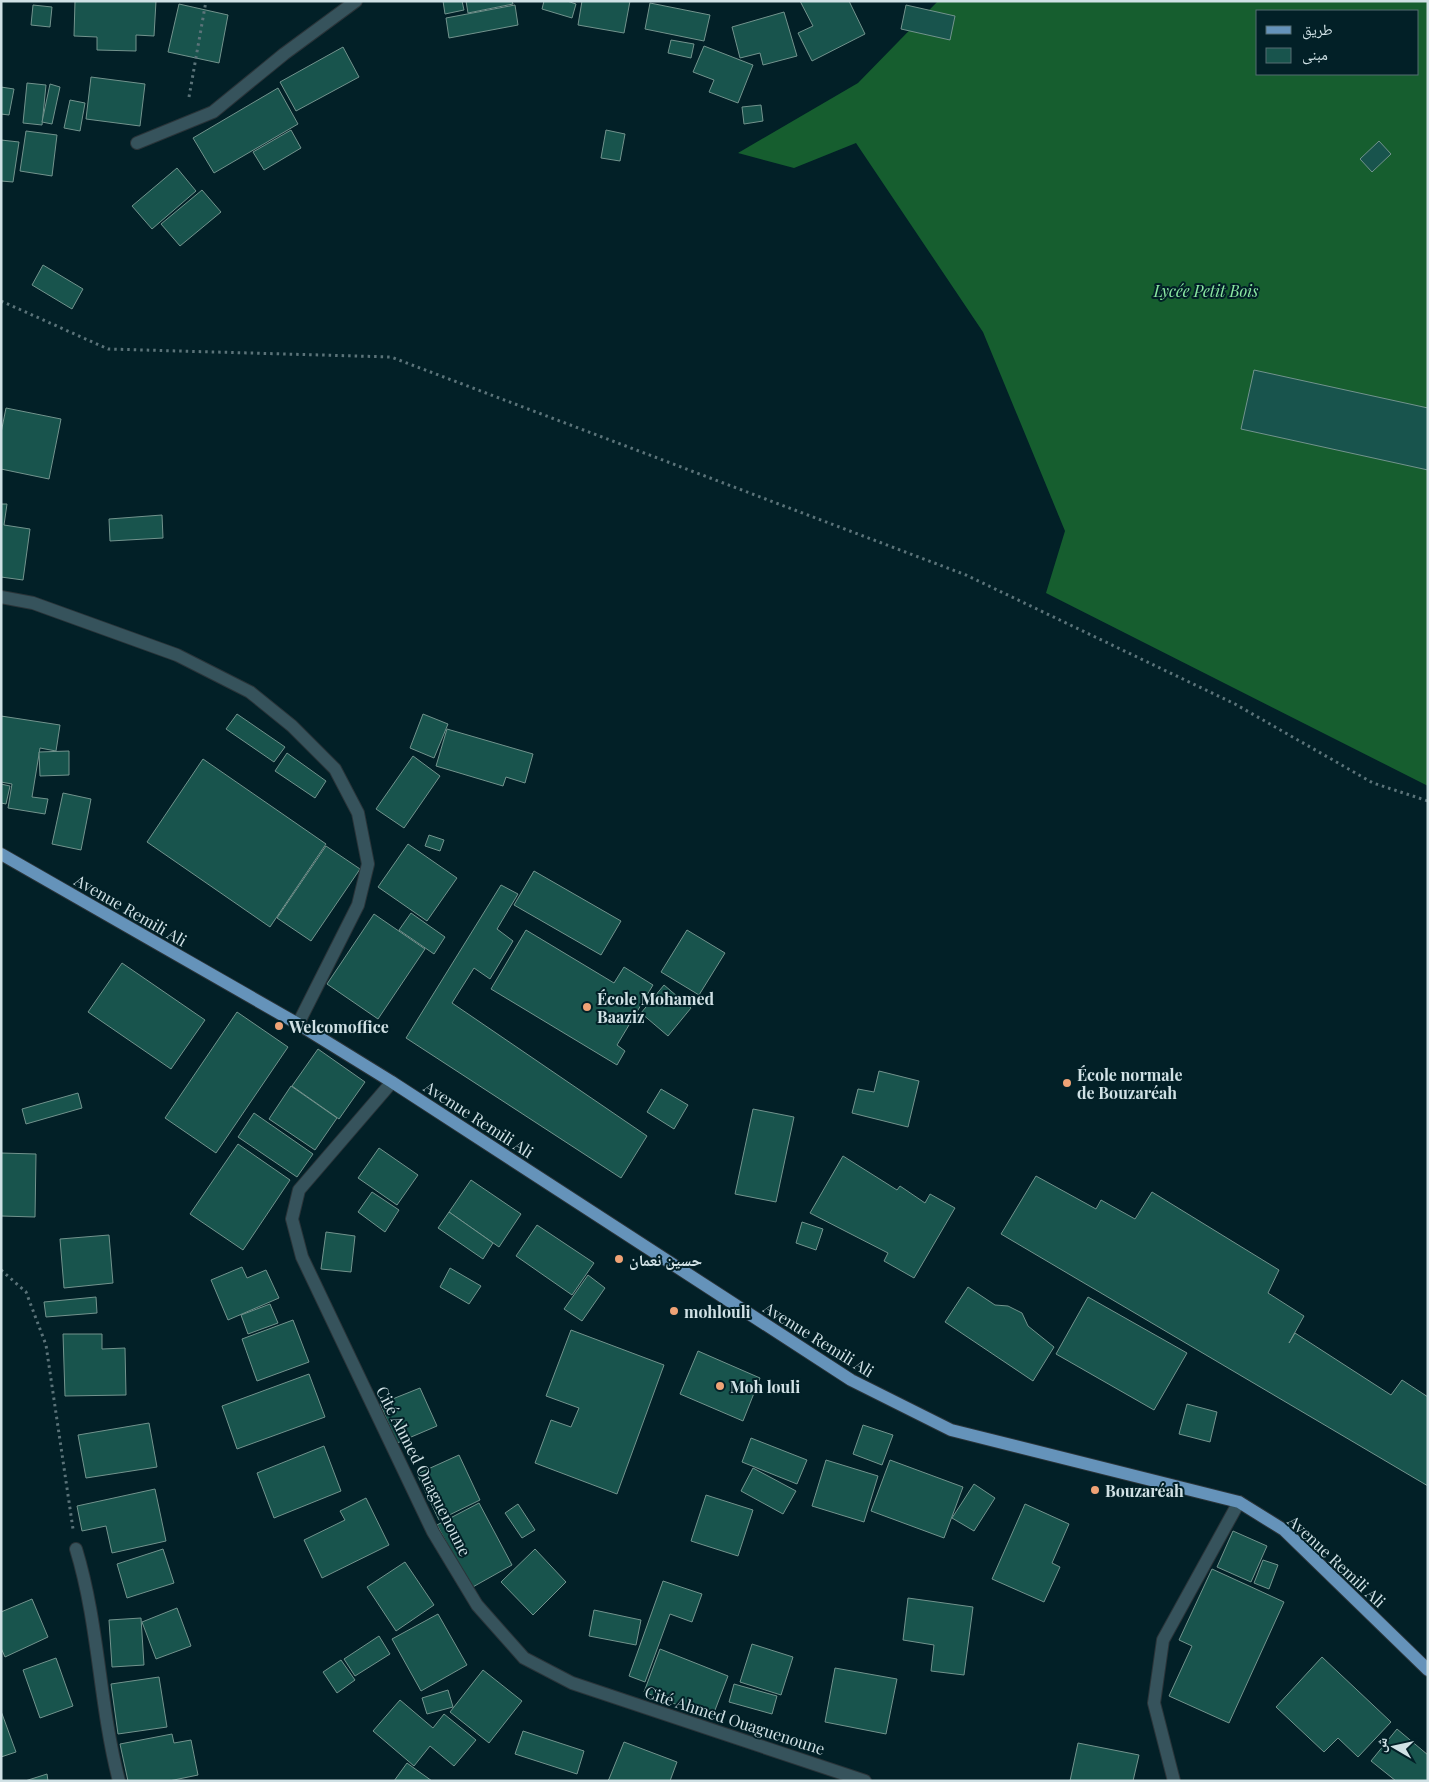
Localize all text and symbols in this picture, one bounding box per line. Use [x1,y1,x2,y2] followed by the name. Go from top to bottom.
[1256,10,1419,75] legend
[1302,19,1333,40] text: طريق
[1302,44,1328,65] text: مبنى
[1153,280,1258,301] park label: Lycée Petit Bois
[70,869,191,951] street label: Avenue Remili Ali
[597,988,714,1027] place label: École Mohamed Baaziz
[581,1001,593,1013] marker: École Mohamed Baaziz
[288,1016,389,1037] place label: Welcomoffice
[273,1020,285,1032] marker: Welcomoffice
[1077,1064,1183,1103] place label: École normale de Bouzaréah
[420,1075,538,1162] street label: Avenue Remili Ali
[1061,1077,1073,1089] marker: École normale de Bouzaréah
[629,1249,702,1270] place label: حسين نعمان
[613,1253,625,1265] marker: حسين نعمان
[759,1296,878,1382] street label: Avenue Remili Ali
[684,1301,751,1322] place label: mohlouli
[668,1305,680,1317] marker: mohlouli
[730,1376,800,1397] place label: Moh louli
[714,1380,726,1392] marker: Moh louli
[372,1382,476,1560] street label: Cité Ahmed Ouaguenoune
[1105,1480,1184,1501] place label: Bouzaréah
[1089,1484,1101,1496] marker: Bouzaréah
[1283,1510,1391,1612] street label: Avenue Remili Ali
[642,1681,828,1759] street label: Cité Ahmed Ouaguenoune
[1369,1722,1419,1772] north arrow
[1370,1736,1391,1754] text: ش

